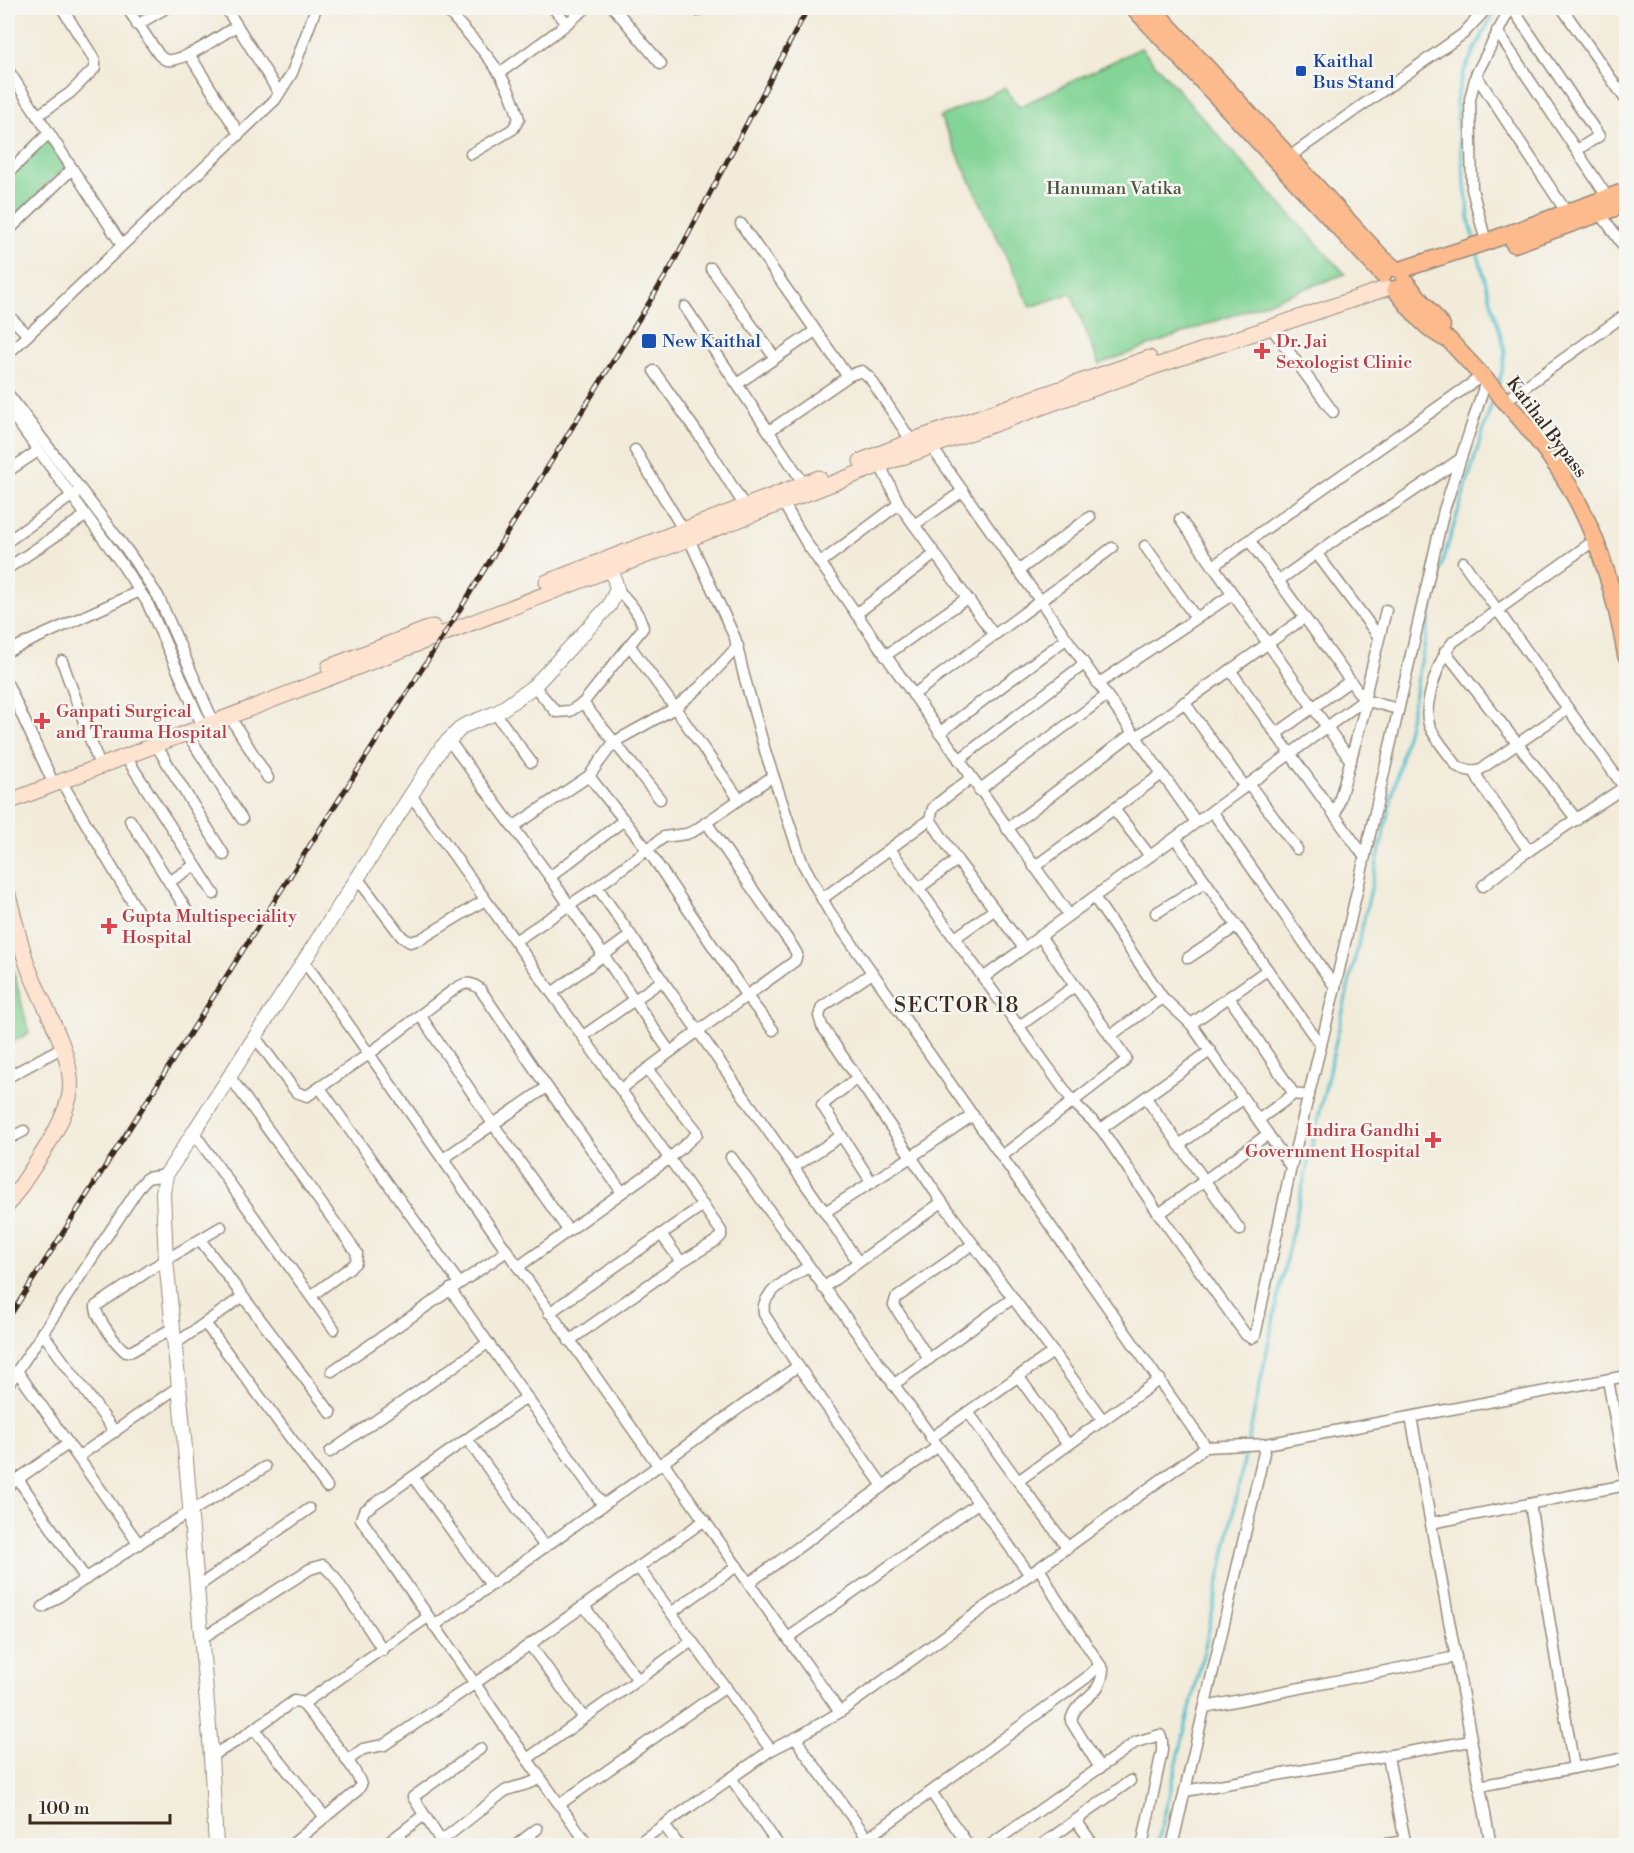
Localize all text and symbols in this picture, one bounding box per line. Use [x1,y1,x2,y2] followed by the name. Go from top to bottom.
[1312,50,1395,94] place label: Kaithal Bus Stand
[1294,64,1308,78] marker: Kaithal Bus Stand
[1046,177,1183,200] park label: Hanuman Vatika
[662,330,761,353] place label: New Kaithal
[1276,330,1412,374] place label: Dr. Jai Sexologist Clinic
[640,332,658,350] marker: New Kaithal
[1253,342,1271,360] marker: Dr. Jai Sexologist Clinic
[1501,372,1592,482] street label: Katihal Bypass
[56,700,228,744] place label: Ganpati Surgical and Trauma Hospital
[33,712,51,730] marker: Ganpati Surgical and Trauma Hospital
[122,905,297,949] place label: Gupta Multispeciality Hospital
[100,917,118,935] marker: Gupta Multispeciality Hospital
[894,993,1020,1019] district label: SECTOR 18
[1245,1119,1421,1163] place label: Indira Gandhi Government Hospital
[1424,1131,1442,1149] marker: Indira Gandhi Government Hospital
[30,1787,170,1825] scale bar
[39,1797,90,1820] text: 100 m

